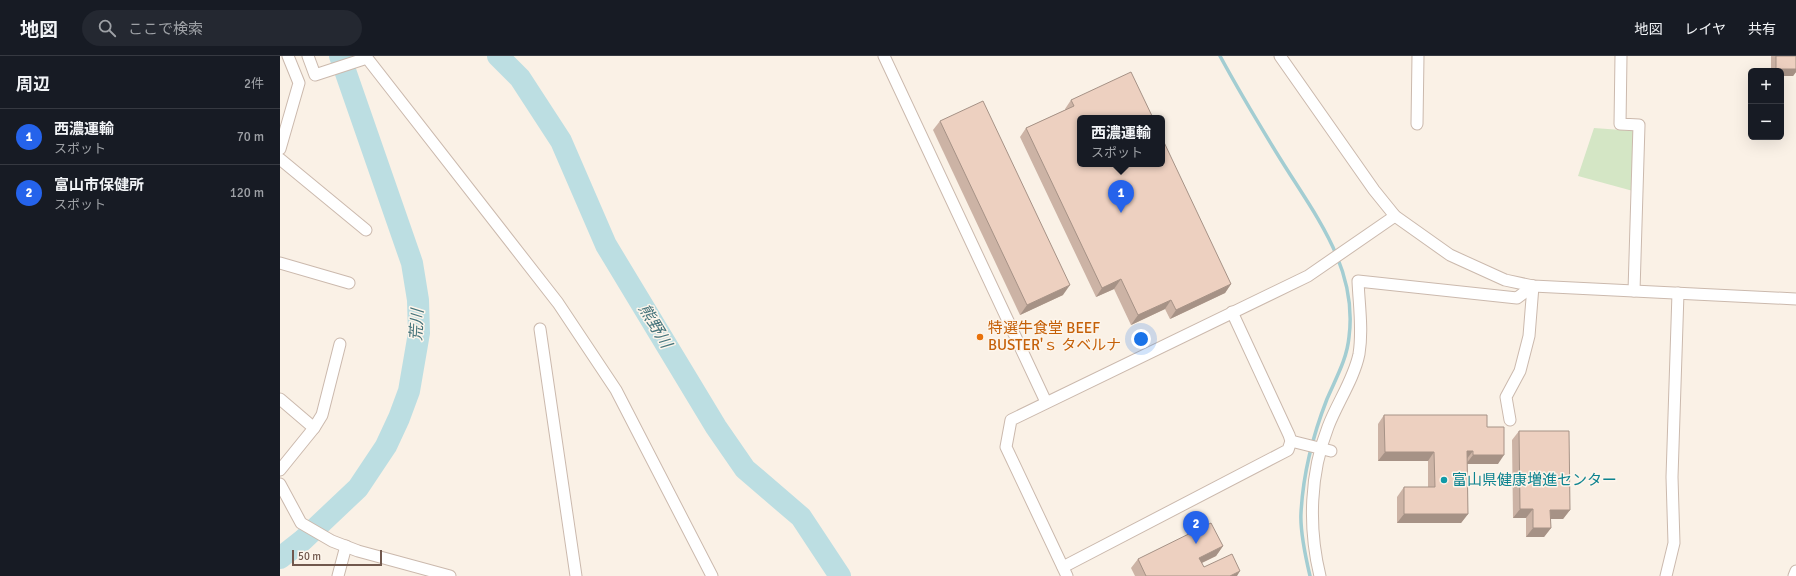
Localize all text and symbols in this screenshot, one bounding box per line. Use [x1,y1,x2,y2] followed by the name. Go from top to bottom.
[82,10,362,46] search box
[96,17,118,39] icon: search
[20,18,58,42] text: 地図
[128,20,203,38] text: ここで検索
[1634,21,1662,38] text: 地図
[1684,21,1726,38] text: レイヤ
[1748,21,1776,38] text: 共有
[1748,68,1784,140] map controls
[1748,68,1784,104] button: +
[16,74,50,95] text: 周辺
[244,76,264,92] text: 2件
[1748,104,1784,140] button: −
[1077,115,1165,167] popup
[54,120,114,138] text: 西濃運輸
[1091,124,1151,142] text: 西濃運輸
[25,129,33,145] text: 1
[237,129,264,145] text: 70 m
[54,141,106,157] text: スポット
[1091,145,1143,161] text: スポット
[54,176,144,194] text: 富山市保健所
[1108,180,1134,213] pin: 1
[25,185,33,201] text: 2
[230,185,264,201] text: 120 m
[54,197,106,213] text: スポット
[634,300,677,353] water label: 熊野川
[406,307,428,342] water label: 荒川
[988,319,1121,354] place label: 特選牛食堂 BEEF BUSTER'ｓ タベルナ
[1131,329,1151,349] your location
[975,332,985,342] marker: 特選牛食堂 BEEF BUSTER'ｓ タベルナ
[1452,471,1617,489] place label: 富山県健康増進センター
[1439,475,1449,485] marker: 富山県健康増進センター
[1183,511,1209,544] pin: 2
[292,548,382,567] scale bar
[298,550,321,563] text: 50 m

